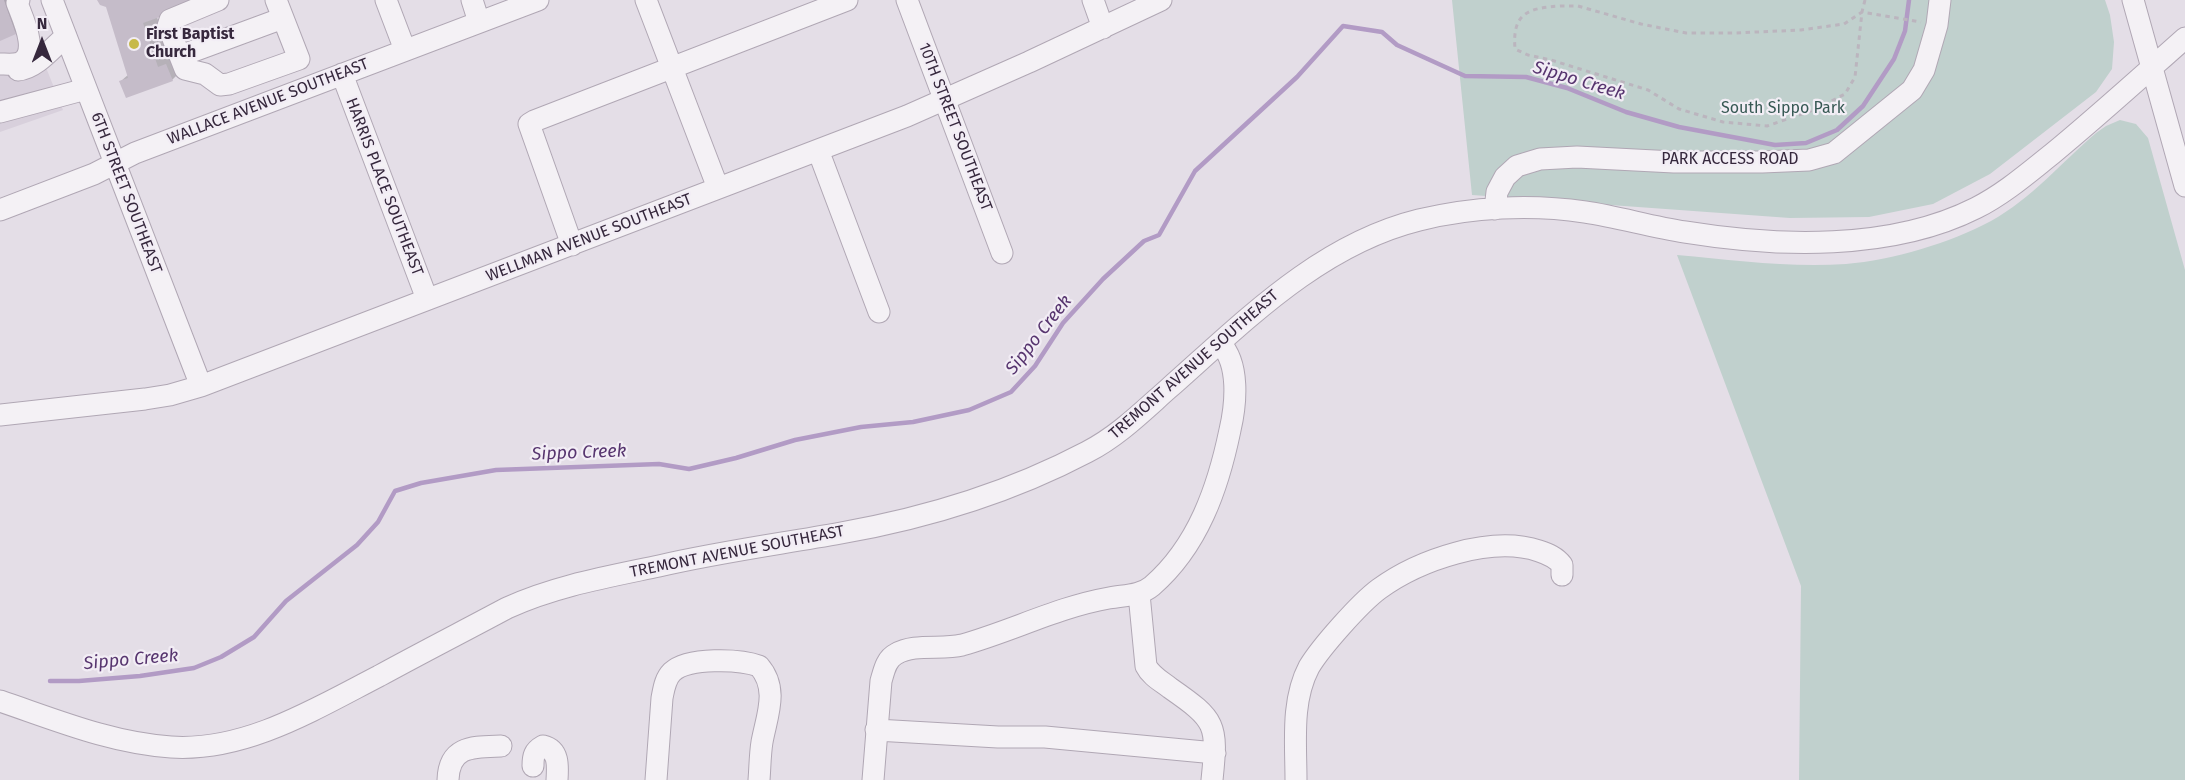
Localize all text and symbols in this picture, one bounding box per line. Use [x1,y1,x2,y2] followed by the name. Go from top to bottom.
[12,12,72,72] north arrow
[37,14,47,33] text: N
[146,25,235,63] place label: First Baptist Church
[127,37,141,51] marker: First Baptist Church
[914,40,996,214] street label: 10TH STREET SOUTHEAST
[165,55,371,149] street label: WALLACE AVENUE SOUTHEAST
[1530,57,1628,105] water label: Sippo Creek
[341,95,427,279] street label: HARRIS PLACE SOUTHEAST
[1721,99,1845,119] park label: South Sippo Park
[86,110,166,276] street label: 6TH STREET SOUTHEAST
[1661,150,1799,170] street label: PARK ACCESS ROAD
[483,190,695,286] street label: WELLMAN AVENUE SOUTHEAST
[1105,286,1283,444] street label: TREMONT AVENUE SOUTHEAST
[1001,291,1077,379] water label: Sippo Creek
[531,441,627,465] water label: Sippo Creek
[628,522,846,582] street label: TREMONT AVENUE SOUTHEAST
[83,645,179,675] water label: Sippo Creek

